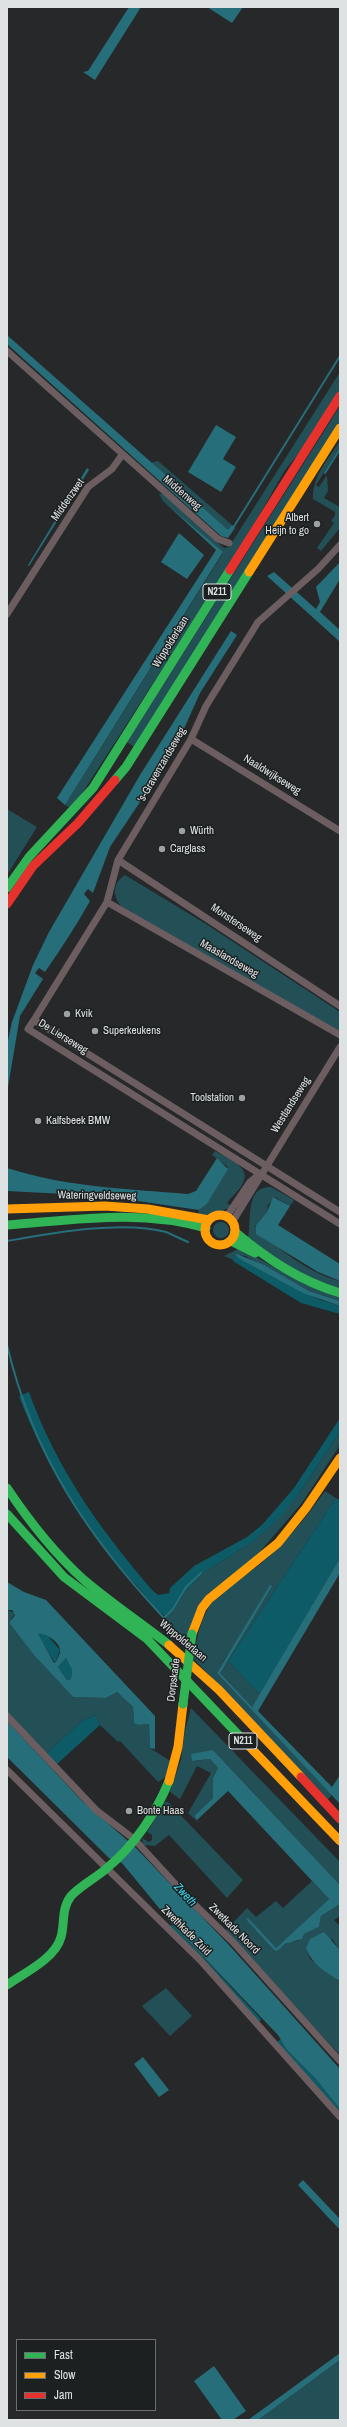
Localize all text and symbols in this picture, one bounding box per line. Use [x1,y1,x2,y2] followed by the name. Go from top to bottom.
[160,473,204,513] street label: Middenweg
[49,476,87,524] street label: Middenzwet
[265,511,309,537] place label: Albert Heijn to go
[312,519,322,529] marker: Albert Heijn to go
[203,584,231,600] road number: N211
[150,614,192,670] street label: Wippolderlaan
[135,725,189,805] street label: 's-Gravenzandseweg
[241,752,303,798] street label: Naaldwijkseweg
[190,824,214,838] place label: Würth
[177,826,187,836] marker: Würth
[170,842,206,856] place label: Carglass
[157,844,167,854] marker: Carglass
[208,901,264,945] street label: Monsterseweg
[197,937,261,981] street label: Maaslandseweg
[75,1007,93,1021] place label: Kvik
[62,1009,72,1019] marker: Kvik
[36,1017,90,1057] street label: De Lierseweg
[103,1024,161,1038] place label: Superkeukens
[90,1026,100,1036] marker: Superkeukens
[269,1075,313,1135] street label: Westlandseweg
[190,1091,234,1105] place label: Toolstation
[237,1093,247,1103] marker: Toolstation
[46,1114,110,1128] place label: Kalfsbeek BMW
[33,1116,43,1126] marker: Kalfsbeek BMW
[57,1189,137,1203] street label: Wateringveldseweg
[156,1617,210,1665] street label: Wippolderlaan
[165,1658,183,1702] street label: Dorpskade
[229,1733,257,1749] road number: N211
[137,1804,184,1818] place label: Bonte Haas
[124,1806,134,1816] marker: Bonte Haas
[171,1880,199,1910] water label: Zweth
[206,1901,262,1957] street label: Zwetkade Noord
[158,1903,214,1959] street label: Zwethkade Zuid
[16,2339,156,2411] legend
[54,2347,73,2363] text: Fast
[54,2367,75,2383] text: Slow
[54,2387,73,2403] text: Jam

